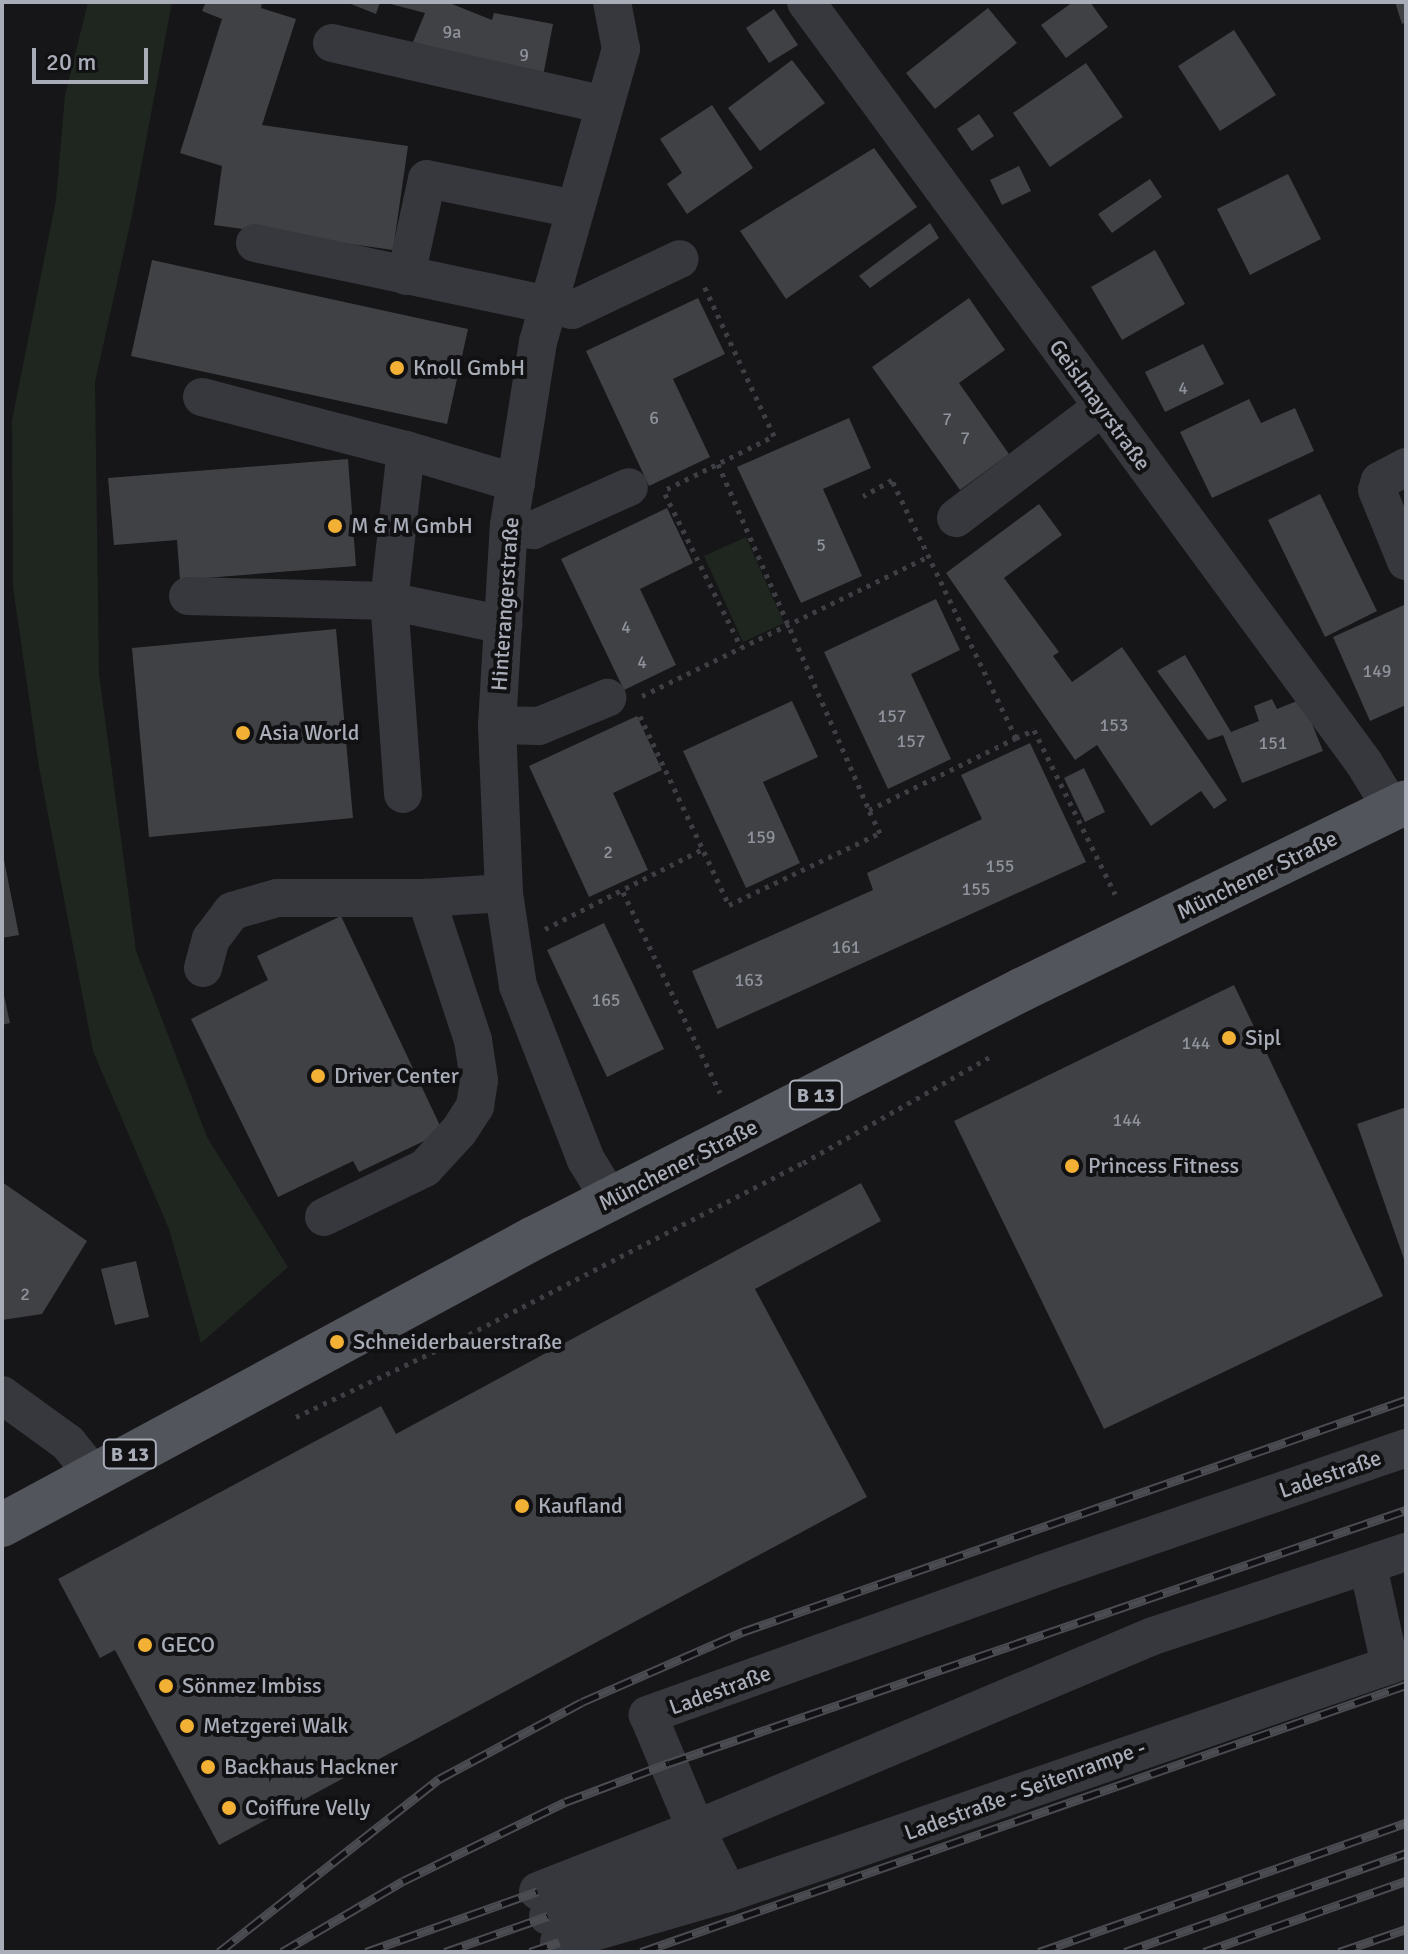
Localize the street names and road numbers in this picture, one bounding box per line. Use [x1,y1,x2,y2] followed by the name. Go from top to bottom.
[1044,334,1156,476] street label: Geislmayrstraße
[486,516,524,692] street label: Hinterangerstraße
[1173,825,1341,925] street label: Münchener Straße
[788,1079,844,1111] road number: B 13
[594,1114,762,1216] street label: Münchener Straße
[102,1438,158,1470] road number: B 13
[1275,1444,1385,1504] street label: Ladestraße
[666,1659,774,1721] street label: Ladestraße
[901,1734,1149,1846] street label: Ladestraße - Seitenrampe -

